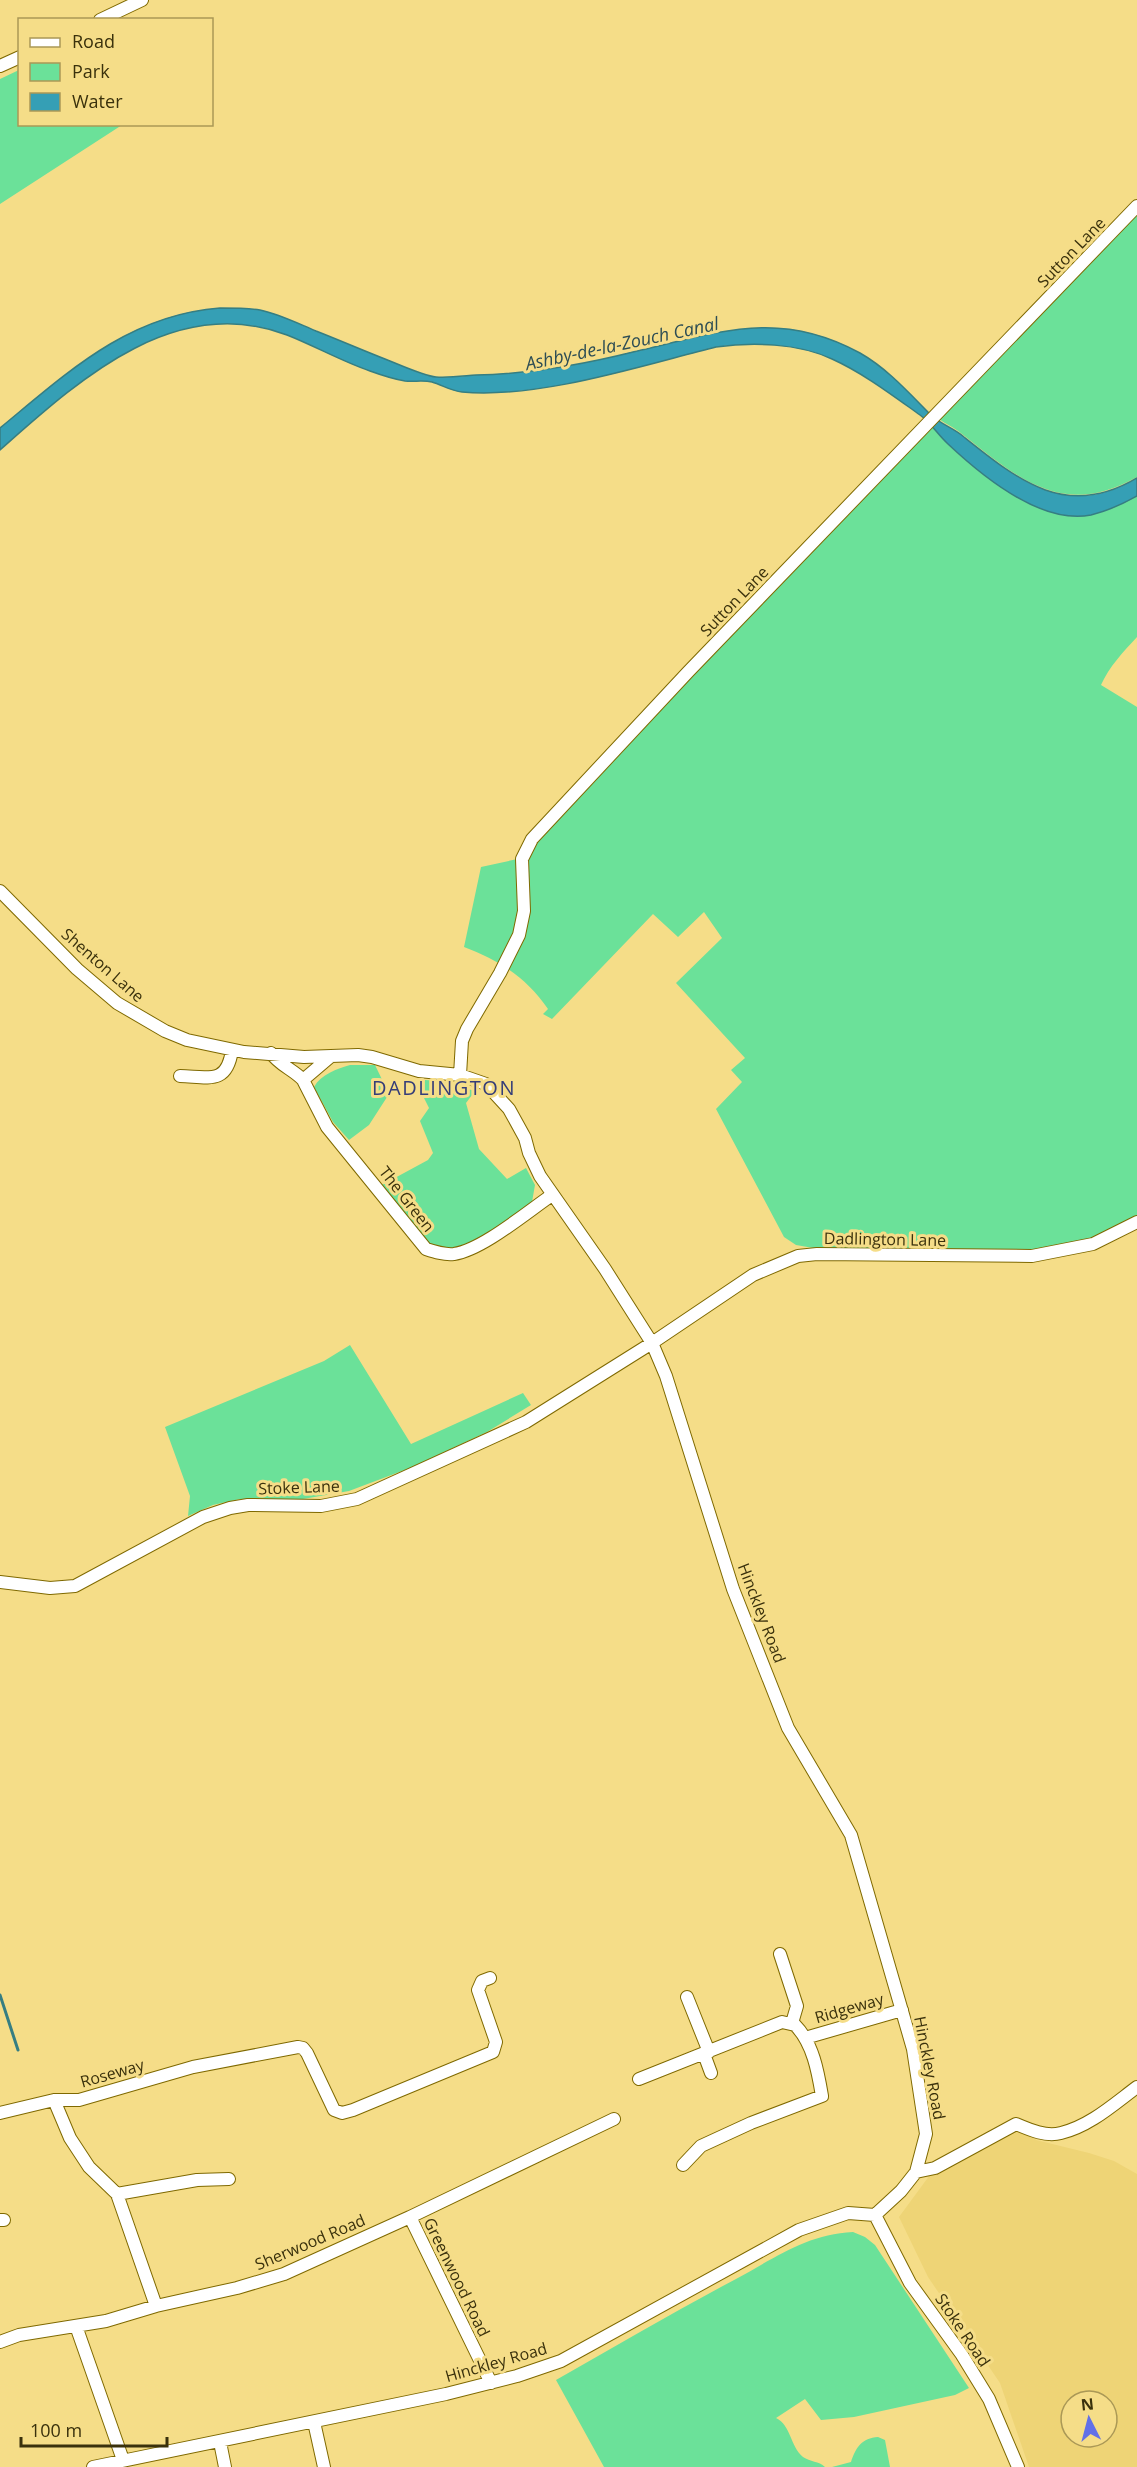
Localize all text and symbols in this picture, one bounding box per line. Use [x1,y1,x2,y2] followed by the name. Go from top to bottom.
[18,18,213,126] legend
[72,29,115,53] text: Road
[72,59,110,83] text: Park
[72,89,123,113] text: Water
[1032,212,1110,292] street label: Sutton Lane
[521,311,721,376] water label: Ashby-de-la-Zouch Canal
[695,561,773,641] street label: Sutton Lane
[57,923,149,1007] street label: Shenton Lane
[372,1074,516,1101] district label: DADLINGTON
[374,1162,440,1236] street label: The Green
[824,1227,946,1251] street label: Dadlington Lane
[258,1475,340,1499] street label: Stoke Lane
[733,1560,791,1666] street label: Hinckley Road
[812,1987,887,2028] street label: Ridgeway
[909,2014,951,2122] street label: Hinckley Road
[78,2053,147,2093] street label: Roseway
[251,2209,369,2275] street label: Sherwood Road
[419,2214,495,2340] street label: Greenwood Road
[930,2289,996,2371] street label: Stoke Road
[442,2337,550,2387] street label: Hinckley Road
[1059,2389,1119,2449] north arrow
[1080,2392,1095,2416] text: N
[21,2410,166,2448] scale bar
[30,2418,82,2442] text: 100 m

